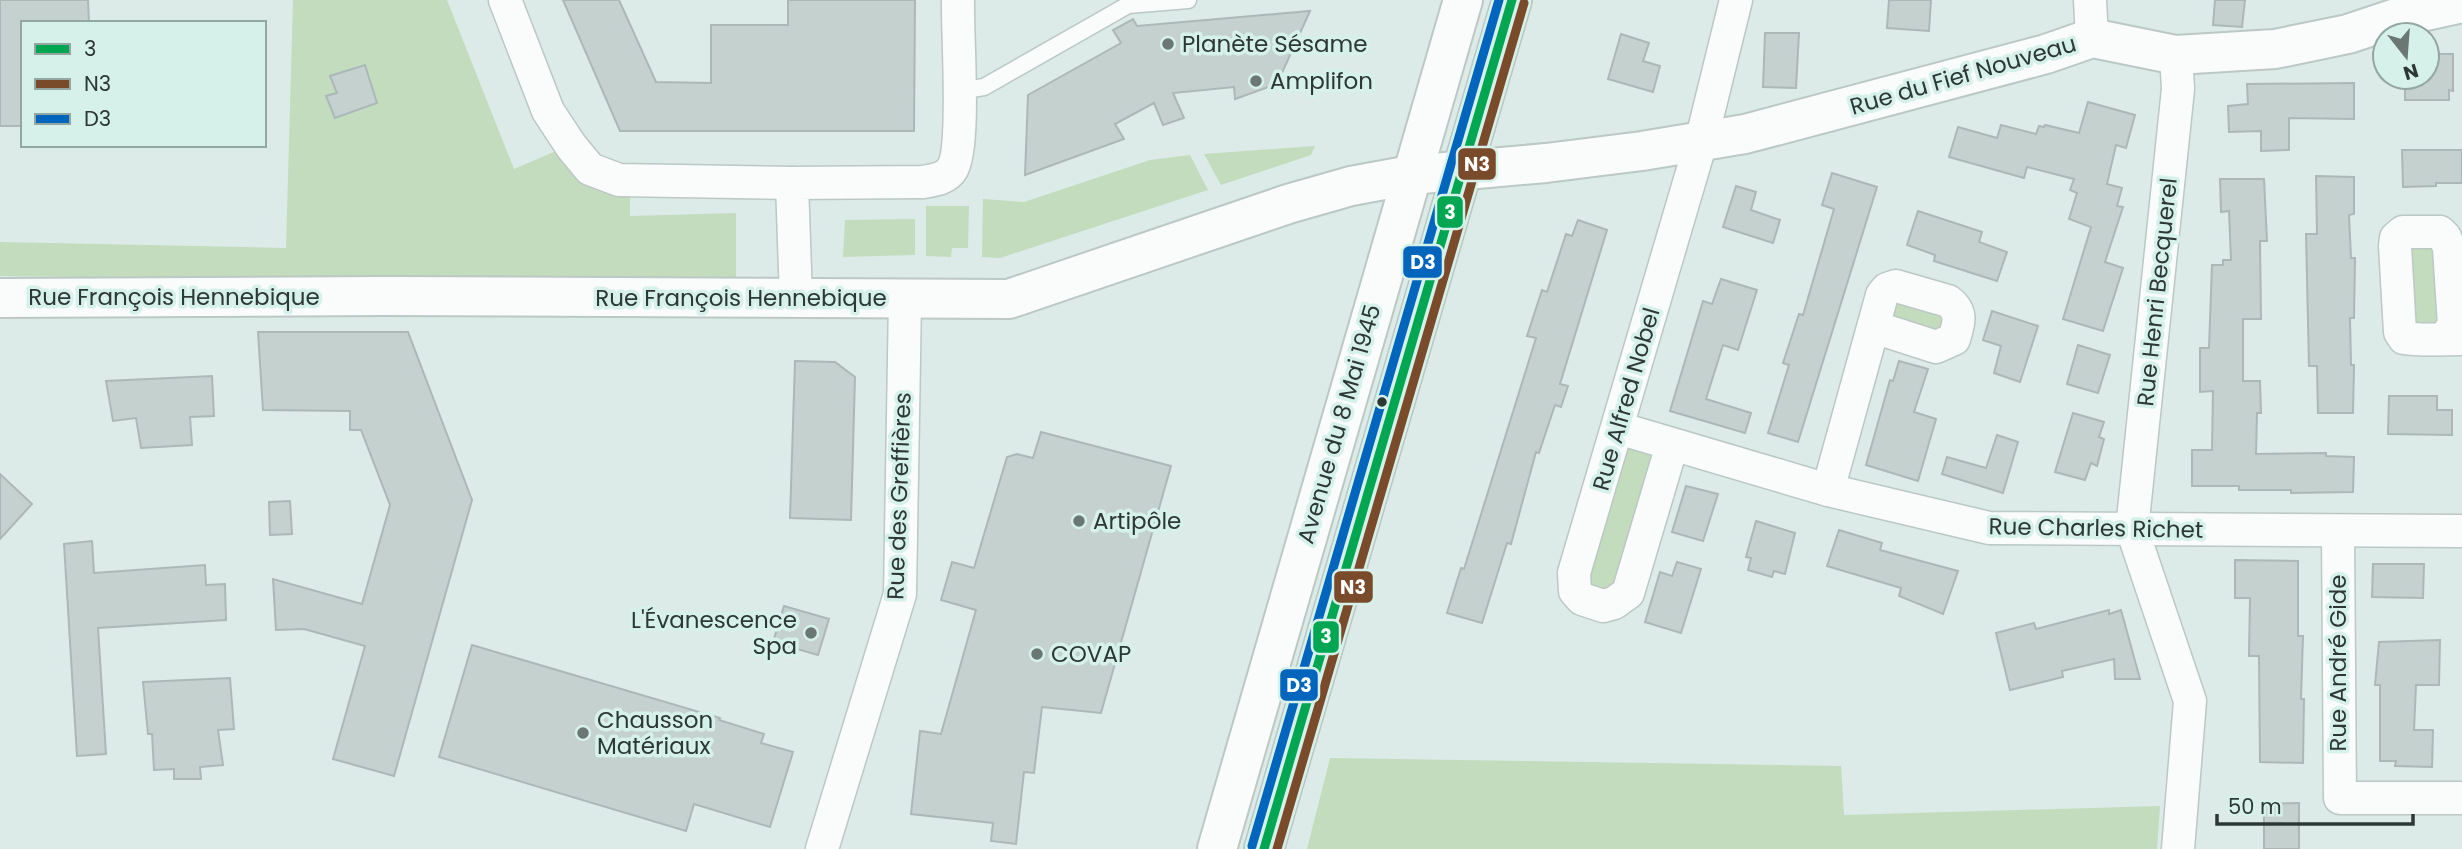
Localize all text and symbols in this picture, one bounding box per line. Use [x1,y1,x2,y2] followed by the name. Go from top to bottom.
[21,21,266,147] legend
[2371,21,2441,91] north arrow
[1846,27,2080,123] street label: Rue du Fief Nouveau
[1182,28,1368,60] place label: Planète Sésame
[84,34,96,63] text: 3
[1160,36,1176,52] marker: Planète Sésame
[2400,57,2422,87] text: N
[1270,65,1373,97] place label: Amplifon
[84,69,111,98] text: N3
[1248,73,1264,89] marker: Amplifon
[84,104,111,133] text: D3
[1457,147,1497,181] line badge: N3
[1464,151,1490,178] text: N3
[2129,176,2185,408] street label: Rue Henri Becquerel
[1436,195,1464,229] line badge: 3
[1444,199,1456,226] text: 3
[1402,245,1443,279] line badge: D3
[1410,249,1436,276] text: D3
[28,281,320,313] street label: Rue François Hennebique
[595,282,887,314] street label: Rue François Hennebique
[1290,301,1388,547] street label: Avenue du 8 Mai 1945
[1585,304,1667,494] street label: Rue Alfred Nobel
[879,392,919,600] street label: Rue des Greffières
[1375,395,1389,409] unlabelled marker
[1093,505,1181,537] place label: Artipôle
[1988,510,2204,546] street label: Rue Charles Richet
[1071,513,1087,529] marker: Artipôle
[1333,570,1374,604] line badge: N3
[1340,574,1366,601] text: N3
[2322,574,2354,752] street label: Rue André Gide
[631,604,797,662] place label: L'Évanescence Spa
[1312,620,1340,654] line badge: 3
[1320,623,1332,650] text: 3
[803,625,819,641] marker: L'Évanescence Spa
[1051,638,1131,670] place label: COVAP
[1029,646,1045,662] marker: COVAP
[1279,668,1319,702] line badge: D3
[1286,672,1312,699] text: D3
[597,704,713,762] place label: Chausson Matériaux
[575,725,591,741] marker: Chausson Matériaux
[2217,782,2413,826] scale bar
[2228,792,2282,821] text: 50 m

